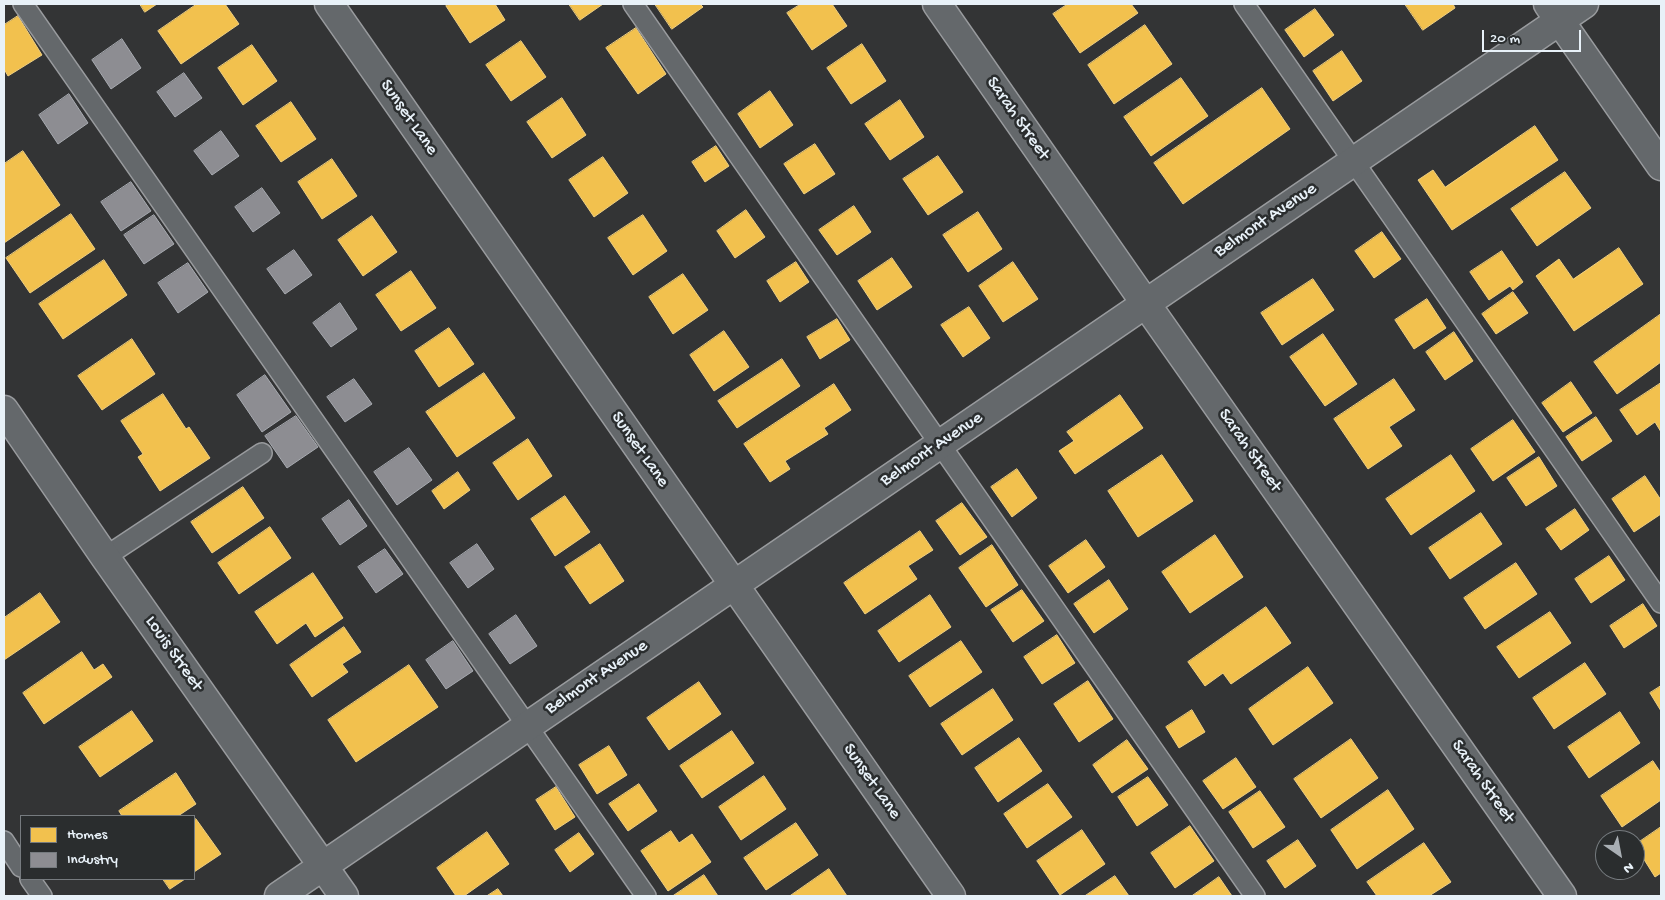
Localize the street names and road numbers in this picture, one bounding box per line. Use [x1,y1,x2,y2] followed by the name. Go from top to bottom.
[980,73,1054,165] street label: Sarah Street
[374,76,442,160] street label: Sunset Lane
[1211,179,1321,263] street label: Belmont Avenue
[1212,405,1286,497] street label: Sarah Street
[605,408,673,492] street label: Sunset Lane
[877,408,987,492] street label: Belmont Avenue
[139,612,207,696] street label: Louis Street
[542,636,652,720] street label: Belmont Avenue
[1445,736,1519,828] street label: Sarah Street
[837,740,905,824] street label: Sunset Lane

